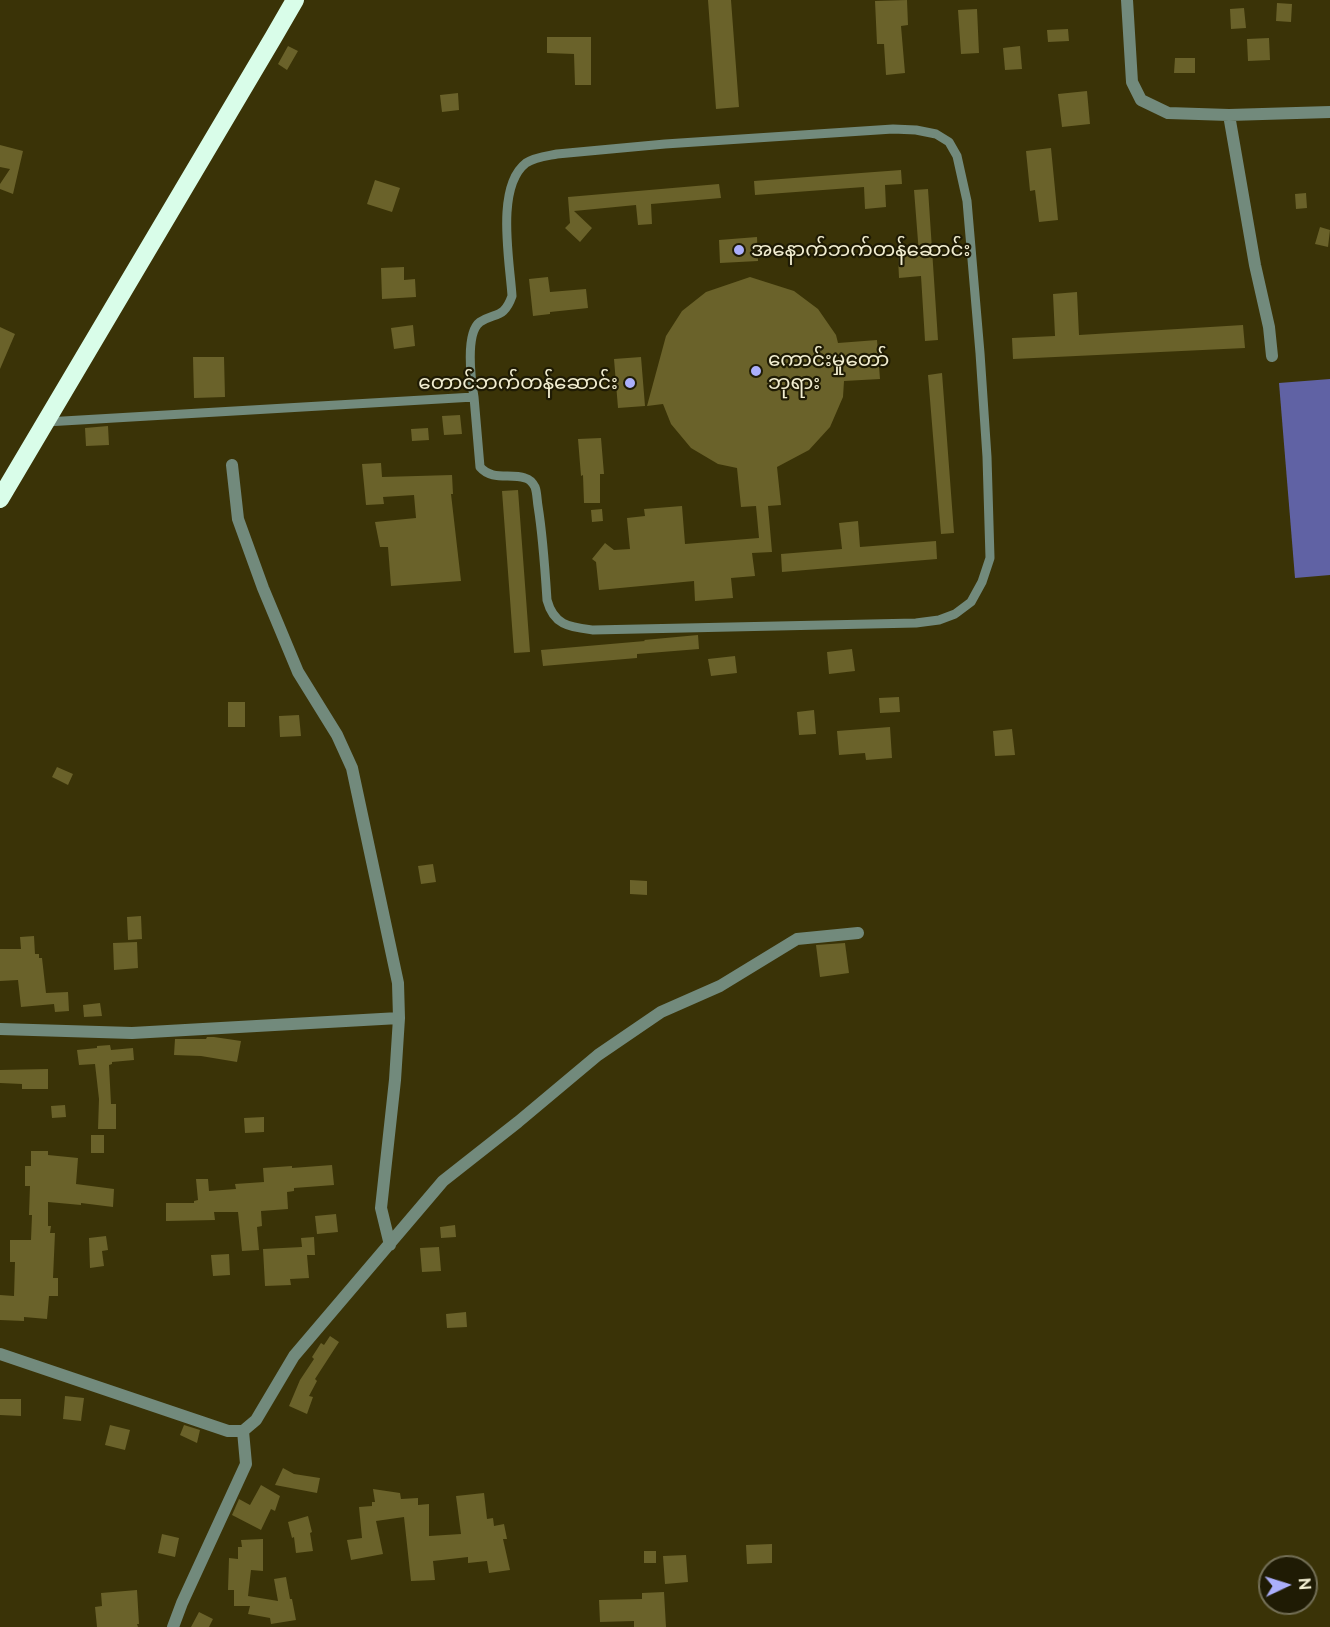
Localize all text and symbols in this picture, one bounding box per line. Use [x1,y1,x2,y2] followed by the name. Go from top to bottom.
[751,238,970,262] place label: အနောက်ဘက်တန်ဆောင်း
[732,243,746,257] marker: အနောက်ဘက်တန်ဆောင်း
[768,348,889,395] place label: ကောင်းမှုတော် ဘုရား
[749,364,763,378] marker: ကောင်းမှုတော် ဘုရား
[418,371,618,395] place label: တောင်ဘက်တန်ဆောင်း
[623,376,637,390] marker: တောင်ဘက်တန်ဆောင်း
[1258,1555,1318,1615] north arrow
[1295,1577,1314,1591] text: N

